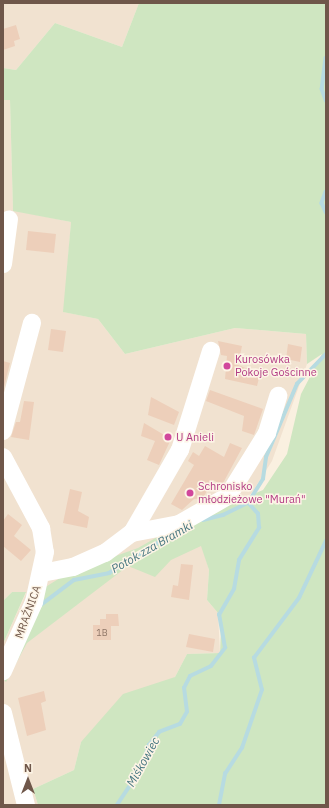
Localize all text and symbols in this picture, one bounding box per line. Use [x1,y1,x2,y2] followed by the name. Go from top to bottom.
[235,353,317,379] place label: Kurosówka Pokoje Gościnne
[222,361,232,371] marker: Kurosówka Pokoje Gościnne
[176,430,214,444] place label: U Anieli
[163,432,173,442] marker: U Anieli
[198,480,306,506] place label: Schronisko młodzieżowe "Murań"
[185,488,195,498] marker: Schronisko młodzieżowe "Murań"
[109,518,195,576] water label: Potok zza Bramki
[12,584,44,640] street label: MRAŹNICA
[96,628,108,638] house number: 1B
[123,735,163,789] water label: Miśkowiec
[8,760,48,800] north arrow
[24,761,32,775] text: N

